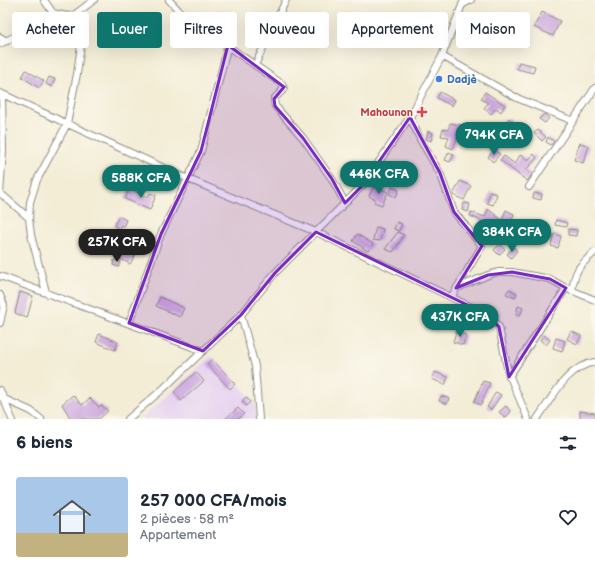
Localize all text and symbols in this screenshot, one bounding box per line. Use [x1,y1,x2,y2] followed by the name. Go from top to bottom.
[12,12,89,48] chip: Acheter
[97,12,162,48] chip: Louer
[170,12,237,48] chip: Filtres
[245,12,329,48] chip: Nouveau
[337,12,448,48] chip: Appartement
[456,12,530,48] chip: Maison
[447,73,477,86] place label: Dadjè
[434,74,444,84] marker: Dadjè
[360,106,413,119] place label: Mahounon
[416,106,428,118] marker: Mahounon
[453,122,535,156] pin: 794K CFA
[465,127,524,143] text: 794K CFA
[338,161,420,195] pin: 446K CFA
[100,165,182,199] pin: 588K CFA
[349,166,409,182] text: 446K CFA
[111,170,171,186] text: 588K CFA
[471,219,553,253] pin: 384K CFA
[482,224,542,240] text: 384K CFA
[76,229,158,263] pin: 257K CFA
[87,234,147,250] text: 257K CFA
[419,304,501,338] pin: 437K CFA
[431,309,489,325] text: 437K CFA
[557,432,579,454] icon: filters
[16,433,73,453] text: 6 biens
[140,491,287,511] text: 257 000 CFA/mois
[48,493,96,541] icon: home
[557,506,579,528] icon: heart
[140,511,234,527] text: 2 pièces · 58 m²
[140,527,216,543] text: Appartement

